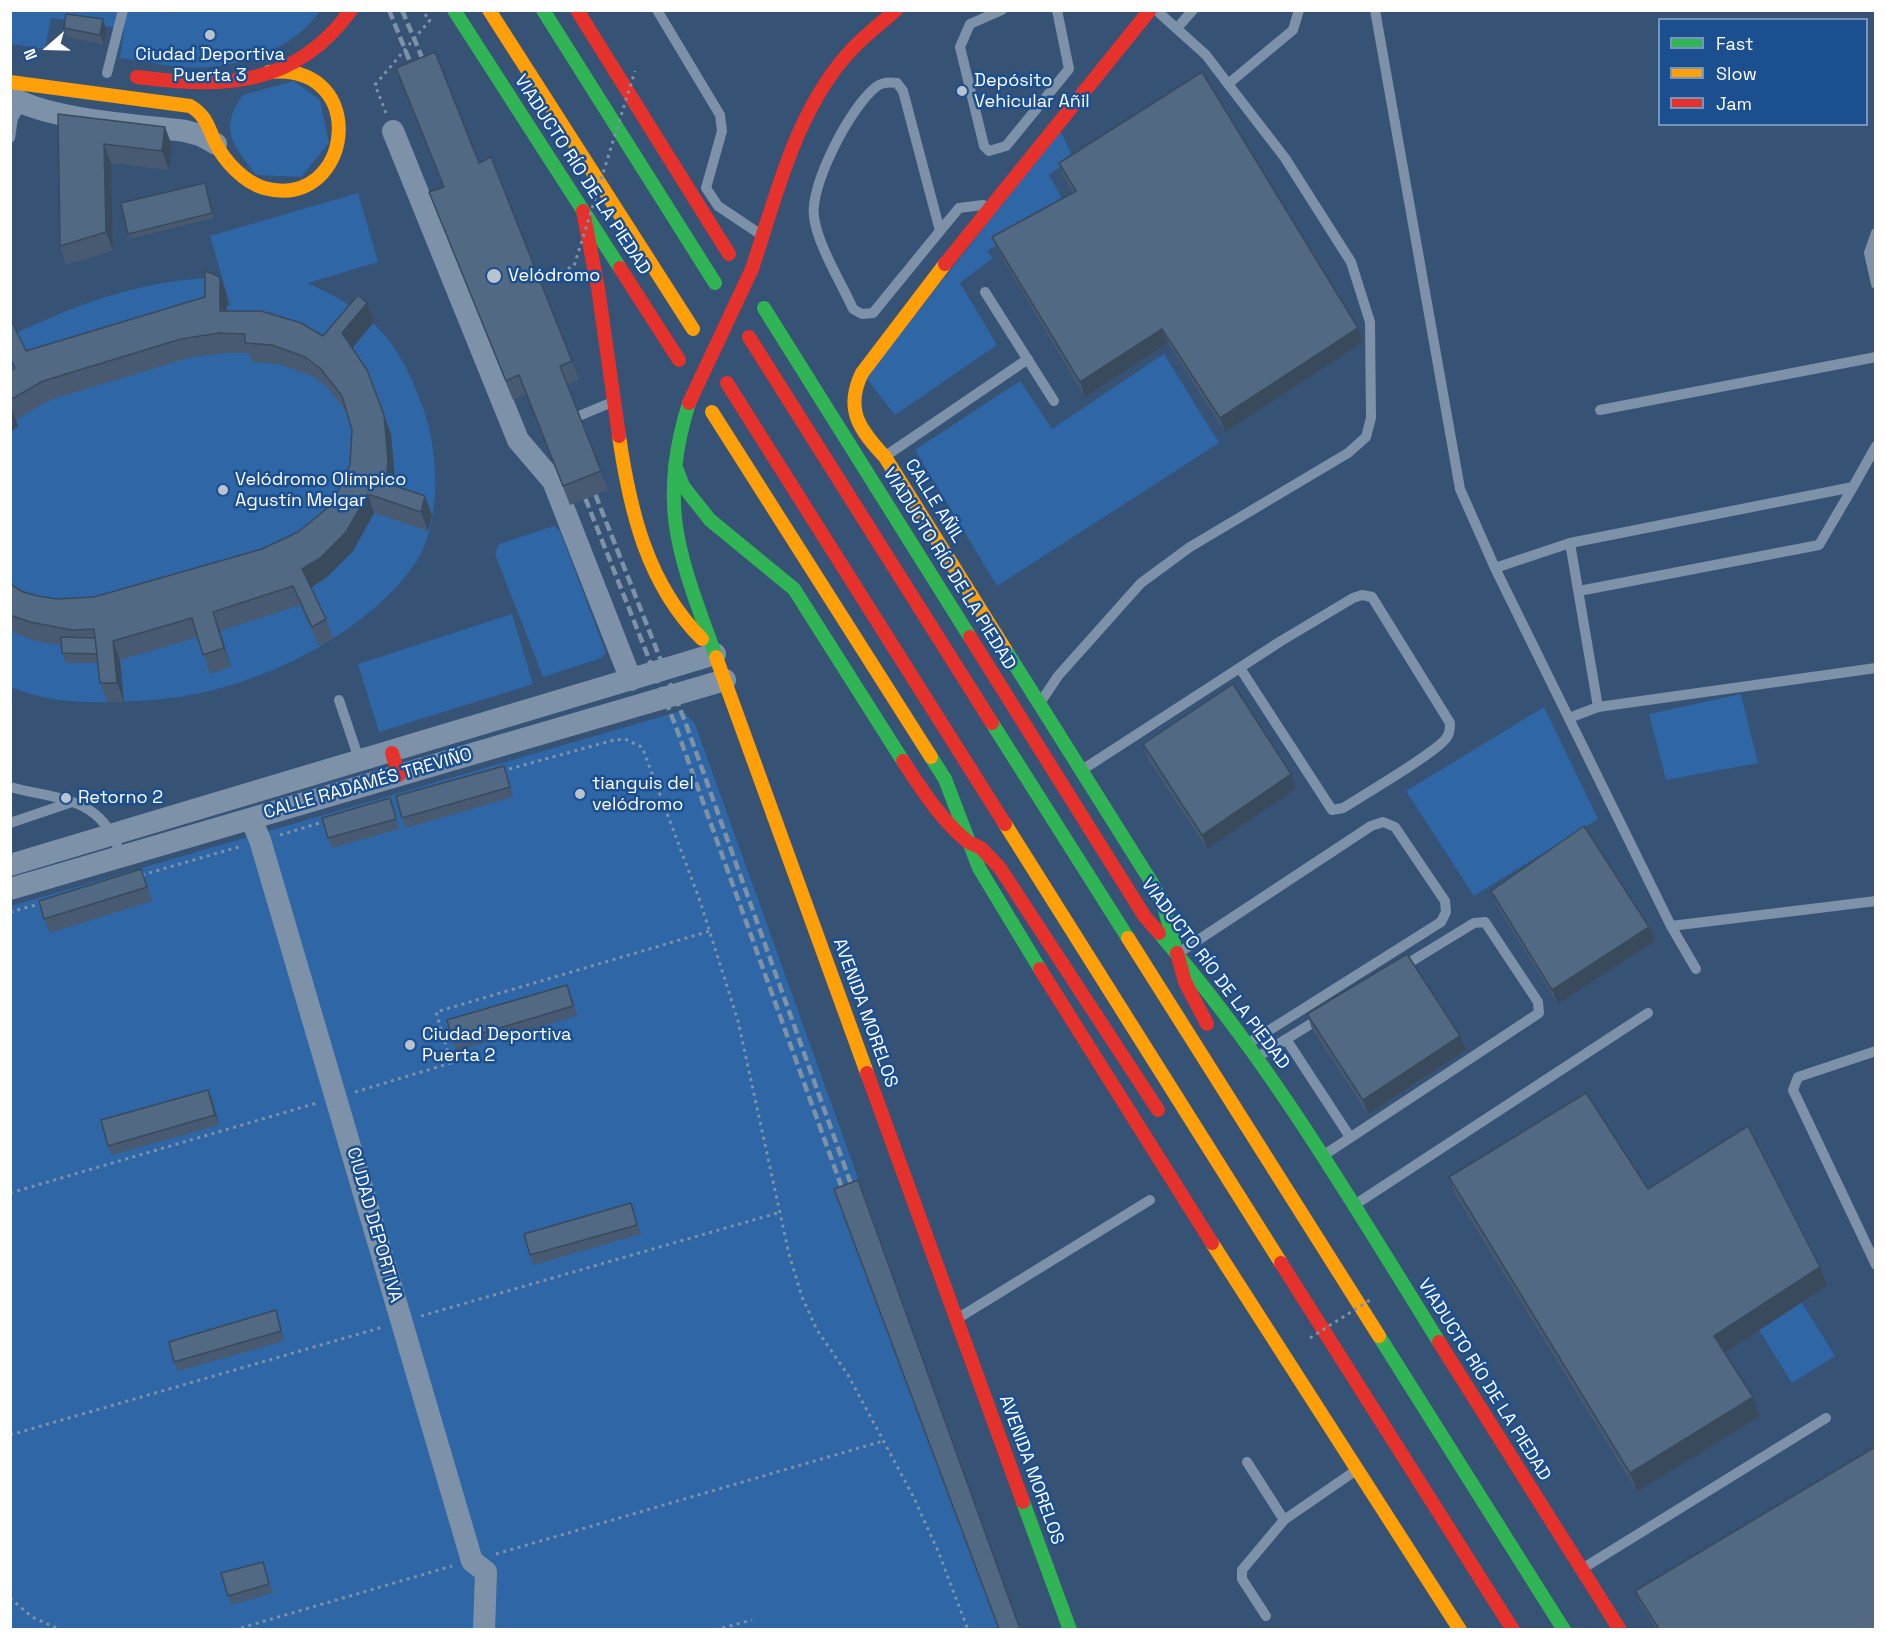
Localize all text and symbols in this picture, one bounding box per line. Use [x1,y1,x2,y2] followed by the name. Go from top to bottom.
[18,18,78,78] north arrow
[1658,18,1868,126] legend
[203,28,217,42] marker: Ciudad Deportiva Puerta 3
[1716,32,1753,55] text: Fast
[135,44,285,86] place label: Ciudad Deportiva Puerta 3
[19,46,42,63] text: N
[1716,62,1757,85] text: Slow
[974,70,1090,112] place label: Depósito Vehicular Añil
[509,71,655,279] street label: VIADUCTO RÍO DE LA PIEDAD
[955,84,969,98] marker: Depósito Vehicular Añil
[1716,92,1752,115] text: Jam
[508,265,600,287] place label: Velódromo
[485,267,503,285] marker: Velódromo
[900,455,968,547] street label: CALLE AÑIL
[878,464,1020,674] street label: VIADUCTO RÍO DE LA PIEDAD
[235,469,406,512] place label: Velódromo Olímpico Agustín Melgar
[216,483,230,497] marker: Velódromo Olímpico Agustín Melgar
[261,744,475,824] street label: CALLE RADAMÉS TREVIÑO
[592,773,694,816] place label: tianguis del velódromo
[78,787,163,809] place label: Retorno 2
[573,787,587,801] marker: tianguis del velódromo
[59,791,73,805] marker: Retorno 2
[1136,874,1294,1074] street label: VIADUCTO RÍO DE LA PIEDAD
[828,935,902,1091] street label: AVENIDA MORELOS
[422,1024,571,1066] place label: Ciudad Deportiva Puerta 2
[403,1038,417,1052] marker: Ciudad Deportiva Puerta 2
[342,1145,406,1305] street label: CIUDAD DEPORTIVA
[1413,1275,1555,1485] street label: VIADUCTO RÍO DE LA PIEDAD
[994,1392,1068,1548] street label: AVENIDA MORELOS

